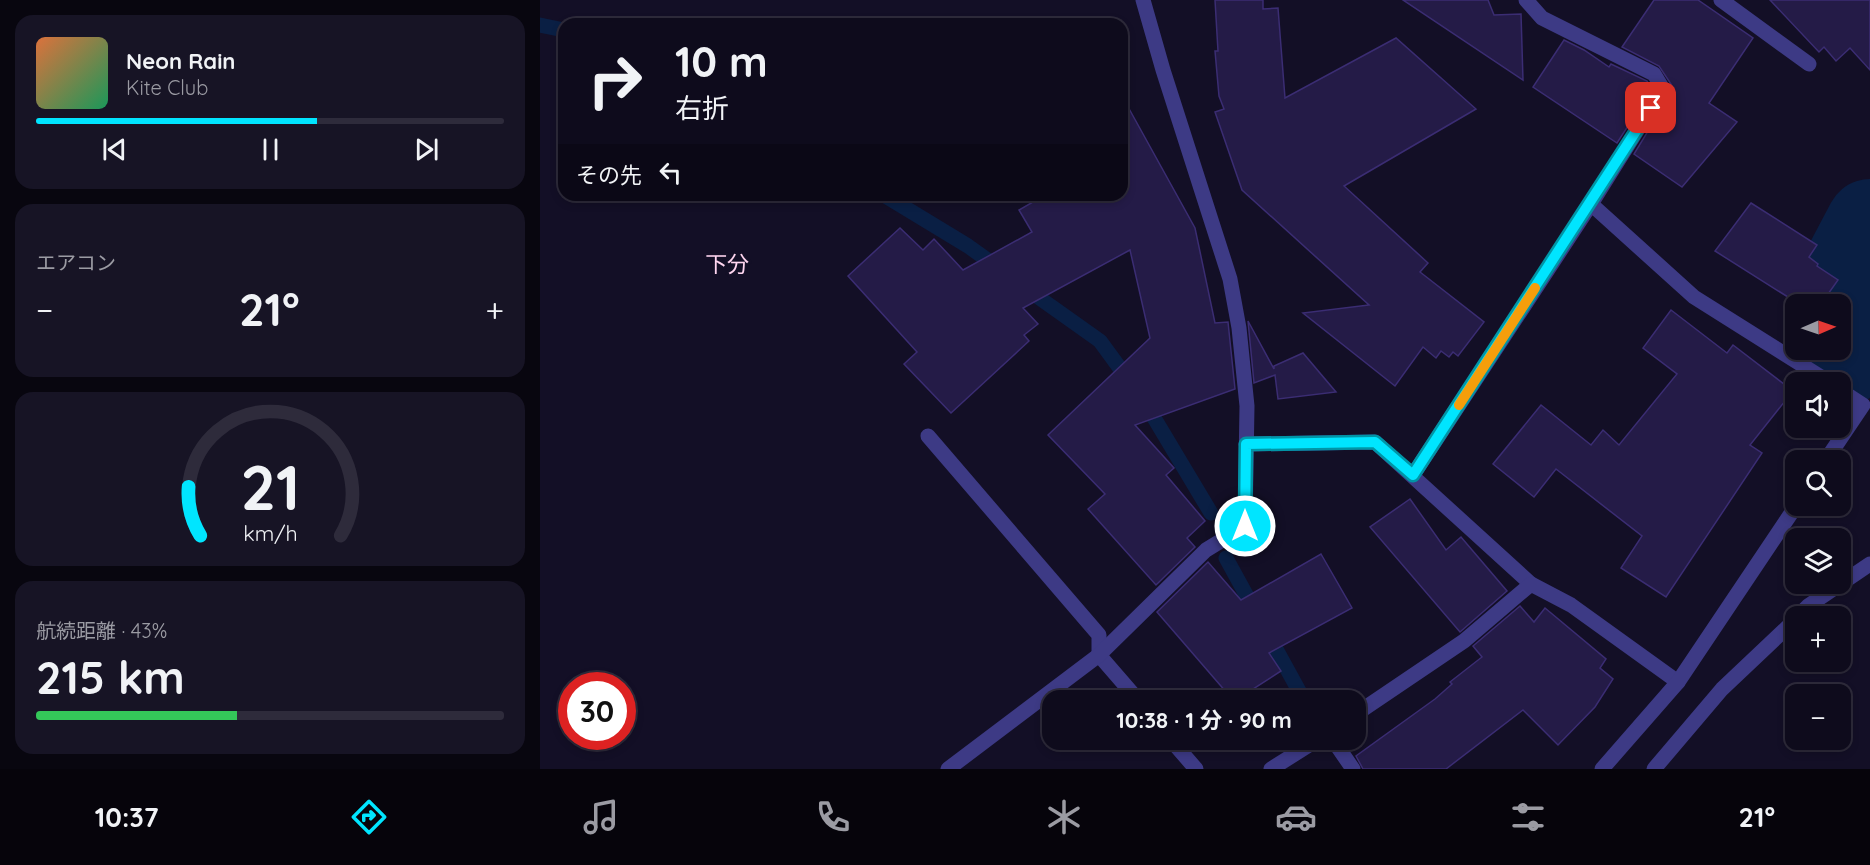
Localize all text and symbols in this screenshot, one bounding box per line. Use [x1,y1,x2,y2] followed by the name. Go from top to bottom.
[675,35,768,88] text: 10 m
[576,42,654,120] icon: right
[126,47,235,75] text: Neon Rain
[126,75,208,100] text: Kite Club
[1625,82,1676,133] pin
[675,91,729,125] text: 右折
[1634,91,1667,124] icon: arrive
[98,133,131,166] icon: previous
[254,133,287,166] icon: pause
[410,133,443,166] icon: next
[654,156,687,189] icon: left
[576,161,642,189] text: その先
[36,250,116,275] text: エアコン
[705,250,749,278] district label: 下分
[239,281,300,337] text: 21°
[36,289,53,330] text: −
[485,289,504,330] text: +
[1785,294,1851,360] north arrow
[1785,294,1851,750] map controls
[1785,372,1851,438] button: sound
[240,448,300,526] text: 21
[1785,450,1851,516] button: search
[1213,494,1277,558] position arrow
[243,520,297,546] text: km/h
[1785,528,1851,594] button: layers
[1785,606,1851,672] button: +
[36,618,167,643] text: 航続距離 · 43%
[36,649,185,705] text: 215 km
[558,672,636,750] speed limit sign: 30
[1785,684,1851,750] button: −
[1116,706,1292,734] text: 10:38 · 1 分 · 90 m
[348,796,390,838] icon: directions
[580,796,622,838] icon: music
[812,796,854,838] icon: phone
[1043,796,1085,838] icon: climate
[1275,796,1317,838] icon: car
[1507,796,1549,838] icon: filters
[95,800,159,834] text: 10:37
[1739,800,1775,834] text: 21°

